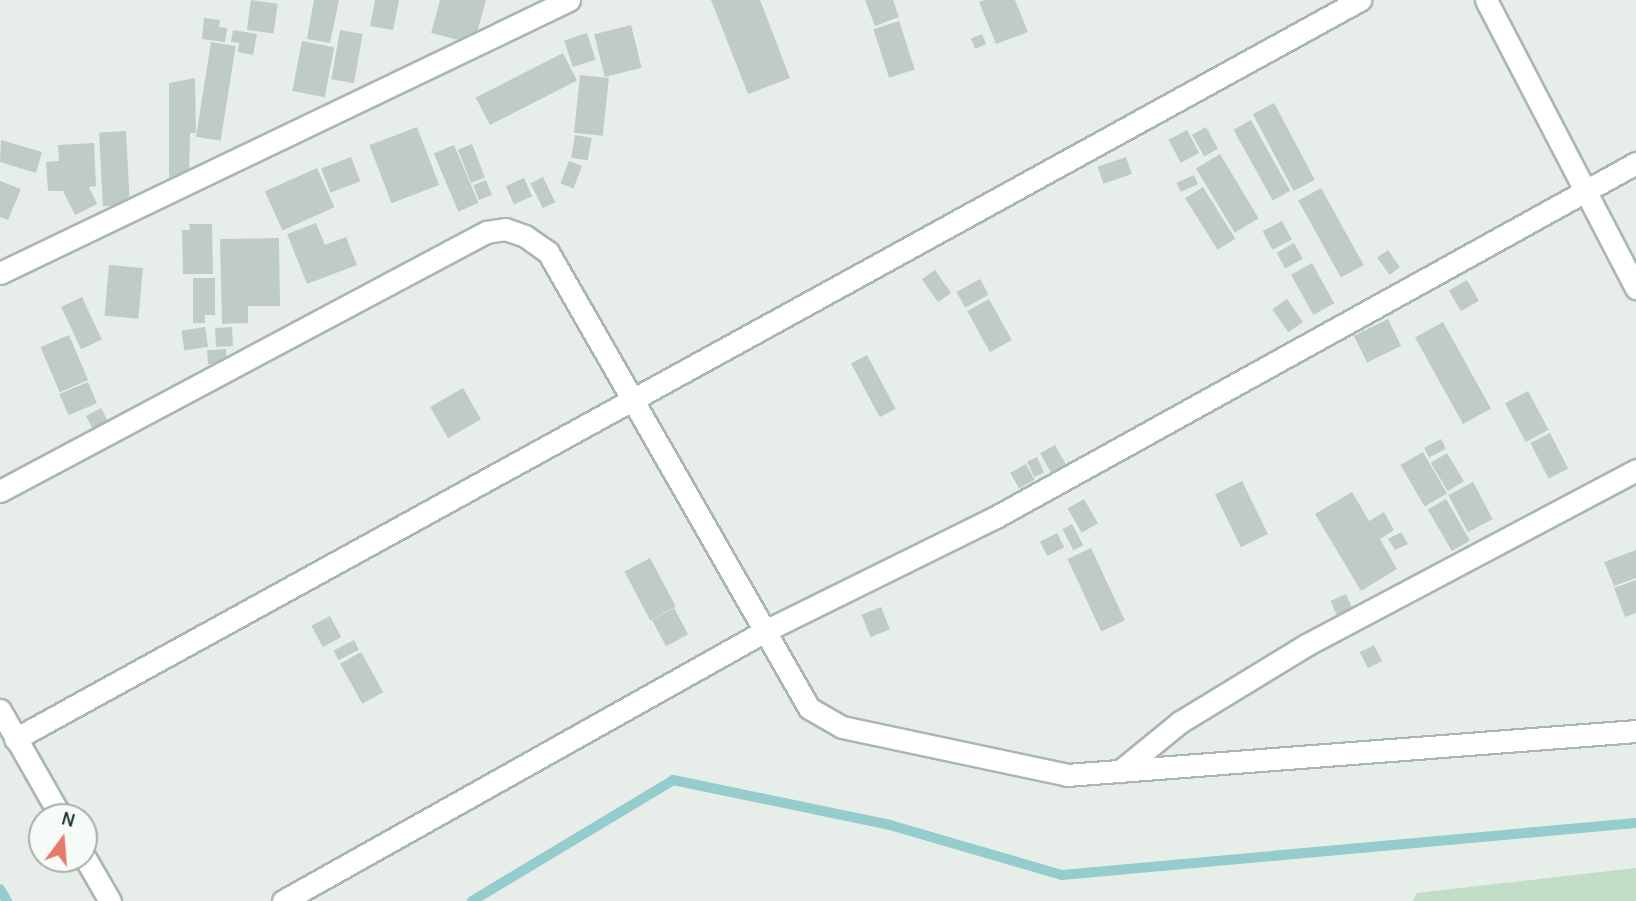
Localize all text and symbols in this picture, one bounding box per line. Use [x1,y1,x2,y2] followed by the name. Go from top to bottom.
[28,803,98,873] north arrow
[59,807,78,832] text: N

